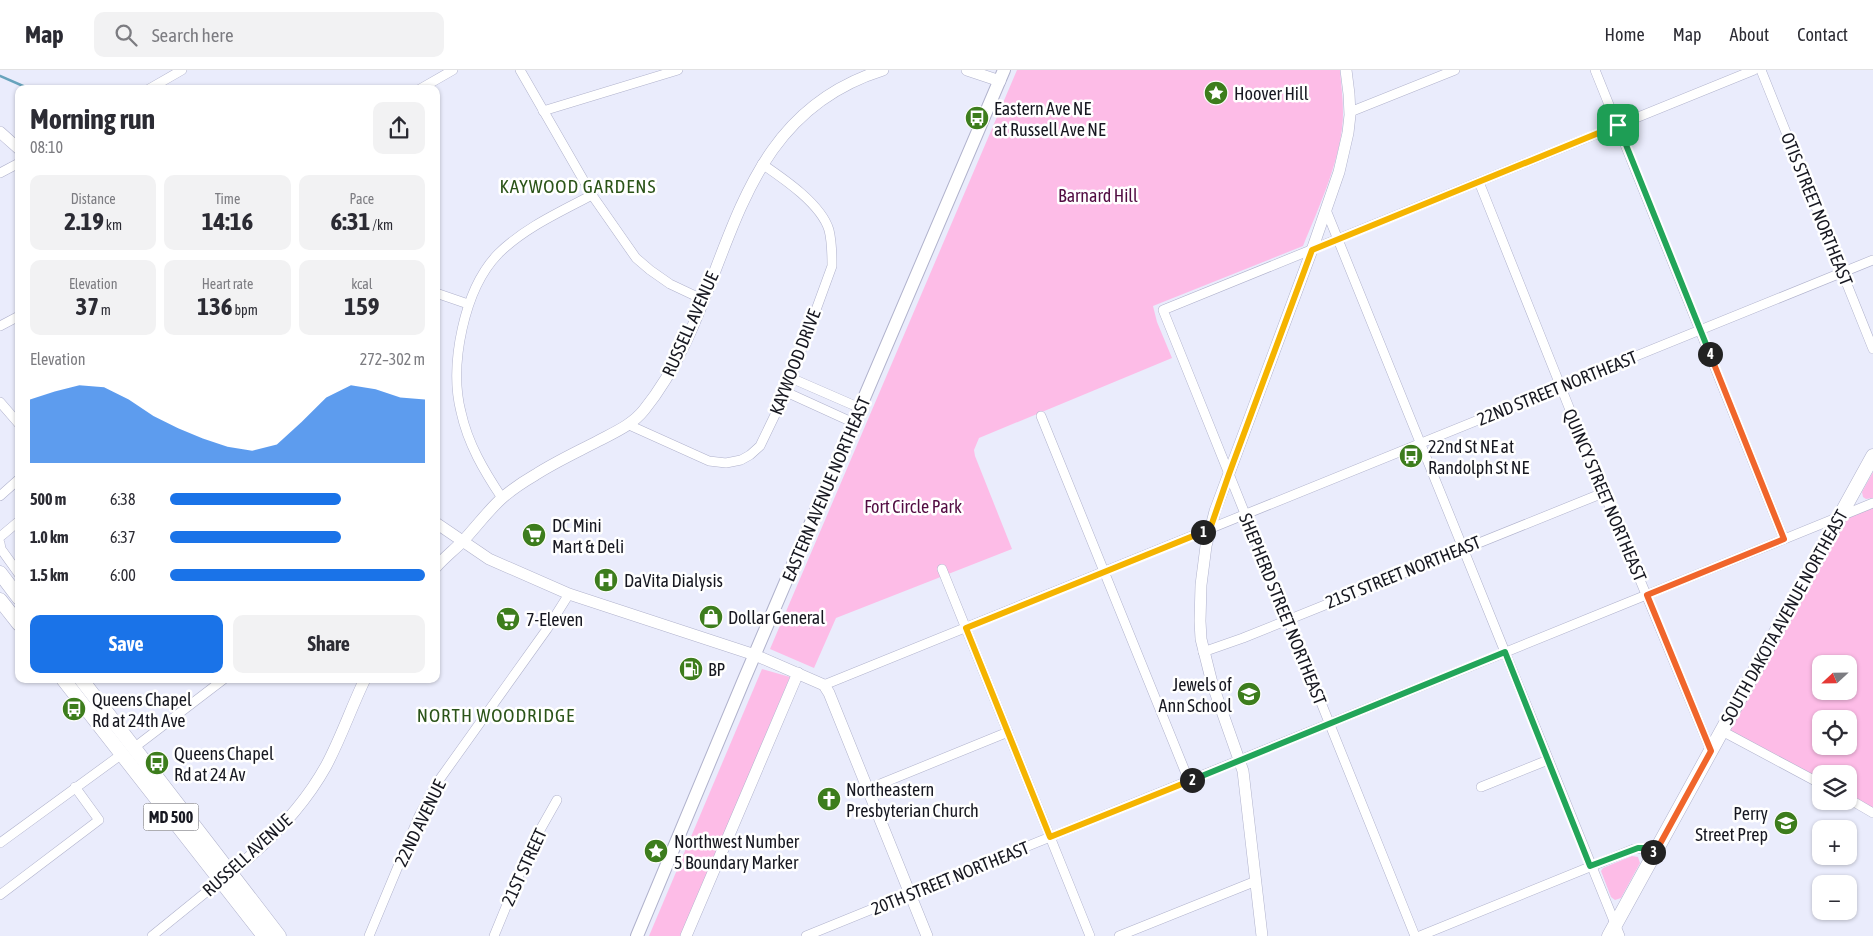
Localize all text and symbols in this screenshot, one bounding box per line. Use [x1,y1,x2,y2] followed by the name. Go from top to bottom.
[94,12,444,57] search box
[25,21,64,48] text: Map
[112,21,140,49] icon: search
[152,24,234,46] text: Search here
[1605,24,1645,45] text: Home
[1673,24,1702,45] text: Map
[1730,24,1769,45] text: About
[1797,24,1848,45] text: Contact
[1203,80,1229,106] place icon: Hoover Hill
[1234,83,1309,104] place label: Hoover Hill
[994,98,1106,140] place label: Eastern Ave NE at Russell Ave NE
[373,102,425,154] button: share
[30,103,155,135] text: Morning run
[1597,104,1639,146] pin
[964,105,990,131] bus stop icon: Eastern Ave NE at Russell Ave NE
[1604,111,1632,139] icon: arrive
[1777,129,1857,289] street label: OTIS STREET NORTHEAST
[30,138,63,156] text: 08:10
[500,175,656,197] district label: KAYWOOD GARDENS
[1058,185,1138,206] park label: Barnard Hill
[71,191,116,207] text: Distance
[215,191,240,207] text: Time
[350,191,374,207] text: Pace
[64,207,104,235] text: 2.19
[202,207,253,235] text: 14:16
[331,207,370,235] text: 6:31
[104,217,122,233] text: km
[370,217,393,233] text: /km
[657,268,723,380] street label: RUSSELL AVENUE
[69,276,117,292] text: Elevation
[202,276,253,292] text: Heart rate
[351,276,372,292] text: kcal
[75,292,99,320] text: 37
[197,292,232,320] text: 136
[344,292,379,320] text: 159
[99,302,111,318] text: m
[232,302,258,318] text: bpm
[765,306,825,418] street label: KAYWOOD DRIVE
[1698,342,1722,366] pin: 4
[1474,346,1640,430] street label: 22ND STREET NORTHEAST
[1707,346,1714,362] text: 4
[30,350,85,368] text: Elevation
[360,350,425,368] text: 272–302 m
[778,393,874,584] street label: EASTERN AVENUE NORTHEAST
[1559,406,1651,585] street label: QUINCY STREET NORTHEAST
[1428,436,1529,478] place label: 22nd St NE at Randolph St NE
[1398,443,1424,469] bus stop icon: 22nd St NE at Randolph St NE
[30,490,66,508] text: 500 m
[110,490,135,508] text: 6:38
[864,496,962,517] park label: Fort Circle Park
[1716,506,1852,728] street label: SOUTH DAKOTA AVENUE NORTHEAST
[1235,510,1331,708] street label: SHEPHERD STREET NORTHEAST
[552,515,624,557] place label: DC Mini Mart & Deli
[1190,520,1216,544] pin: 1
[521,522,547,548] supermarket icon: DC Mini Mart & Deli
[1200,524,1207,540] text: 1
[30,528,69,546] text: 1.0 km
[110,528,135,546] text: 6:37
[1322,531,1484,613] street label: 21ST STREET NORTHEAST
[30,566,69,584] text: 1.5 km
[110,566,136,584] text: 6:00
[593,567,619,593] hospital icon: DaVita Dialysis
[624,570,723,591] place label: DaVita Dialysis
[698,604,724,630] shop icon: Dollar General
[495,606,521,632] supermarket icon: 7-Eleven
[728,607,825,628] place label: Dollar General
[526,609,583,630] place label: 7-Eleven
[30,615,223,673] button: Save
[233,615,425,673] button: Share
[1812,655,1858,700] north arrow
[1812,655,1857,920] map controls
[678,656,704,682] fuel station icon: BP
[708,659,726,680] place label: BP
[1159,674,1232,716] place label: Jewels of Ann School
[1236,681,1262,707] school or university icon: Jewels of Ann School
[92,689,192,731] place label: Queens Chapel Rd at 24th Ave
[61,696,87,722] bus stop icon: Queens Chapel Rd at 24th Ave
[417,704,575,726] district label: NORTH WOODRIDGE
[1812,710,1857,755] button: locate
[174,743,274,785] place label: Queens Chapel Rd at 24 Av
[144,750,170,776] bus stop icon: Queens Chapel Rd at 24 Av
[1812,765,1857,810] button: layers
[1180,768,1204,792] pin: 2
[1189,772,1196,788] text: 2
[390,776,450,870] street label: 22ND AVENUE
[846,779,979,821] place label: Northeastern Presbyterian Church
[816,786,842,812] church icon: Northeastern Presbyterian Church
[1695,803,1768,845] place label: Perry Street Prep
[144,804,198,830] road number: MD 500
[198,809,296,900] street label: RUSSELL AVENUE
[1773,810,1799,836] school or university icon: Perry Street Prep
[1812,820,1857,865] button: +
[497,825,551,909] street label: 21ST STREET
[674,831,800,873] place label: Northwest Number 5 Boundary Marker
[868,837,1032,919] street label: 20TH STREET NORTHEAST
[643,838,669,864] place icon: Northwest Number 5 Boundary Marker
[1640,840,1666,864] pin: 3
[1650,844,1657,860] text: 3
[1812,875,1857,920] button: −

